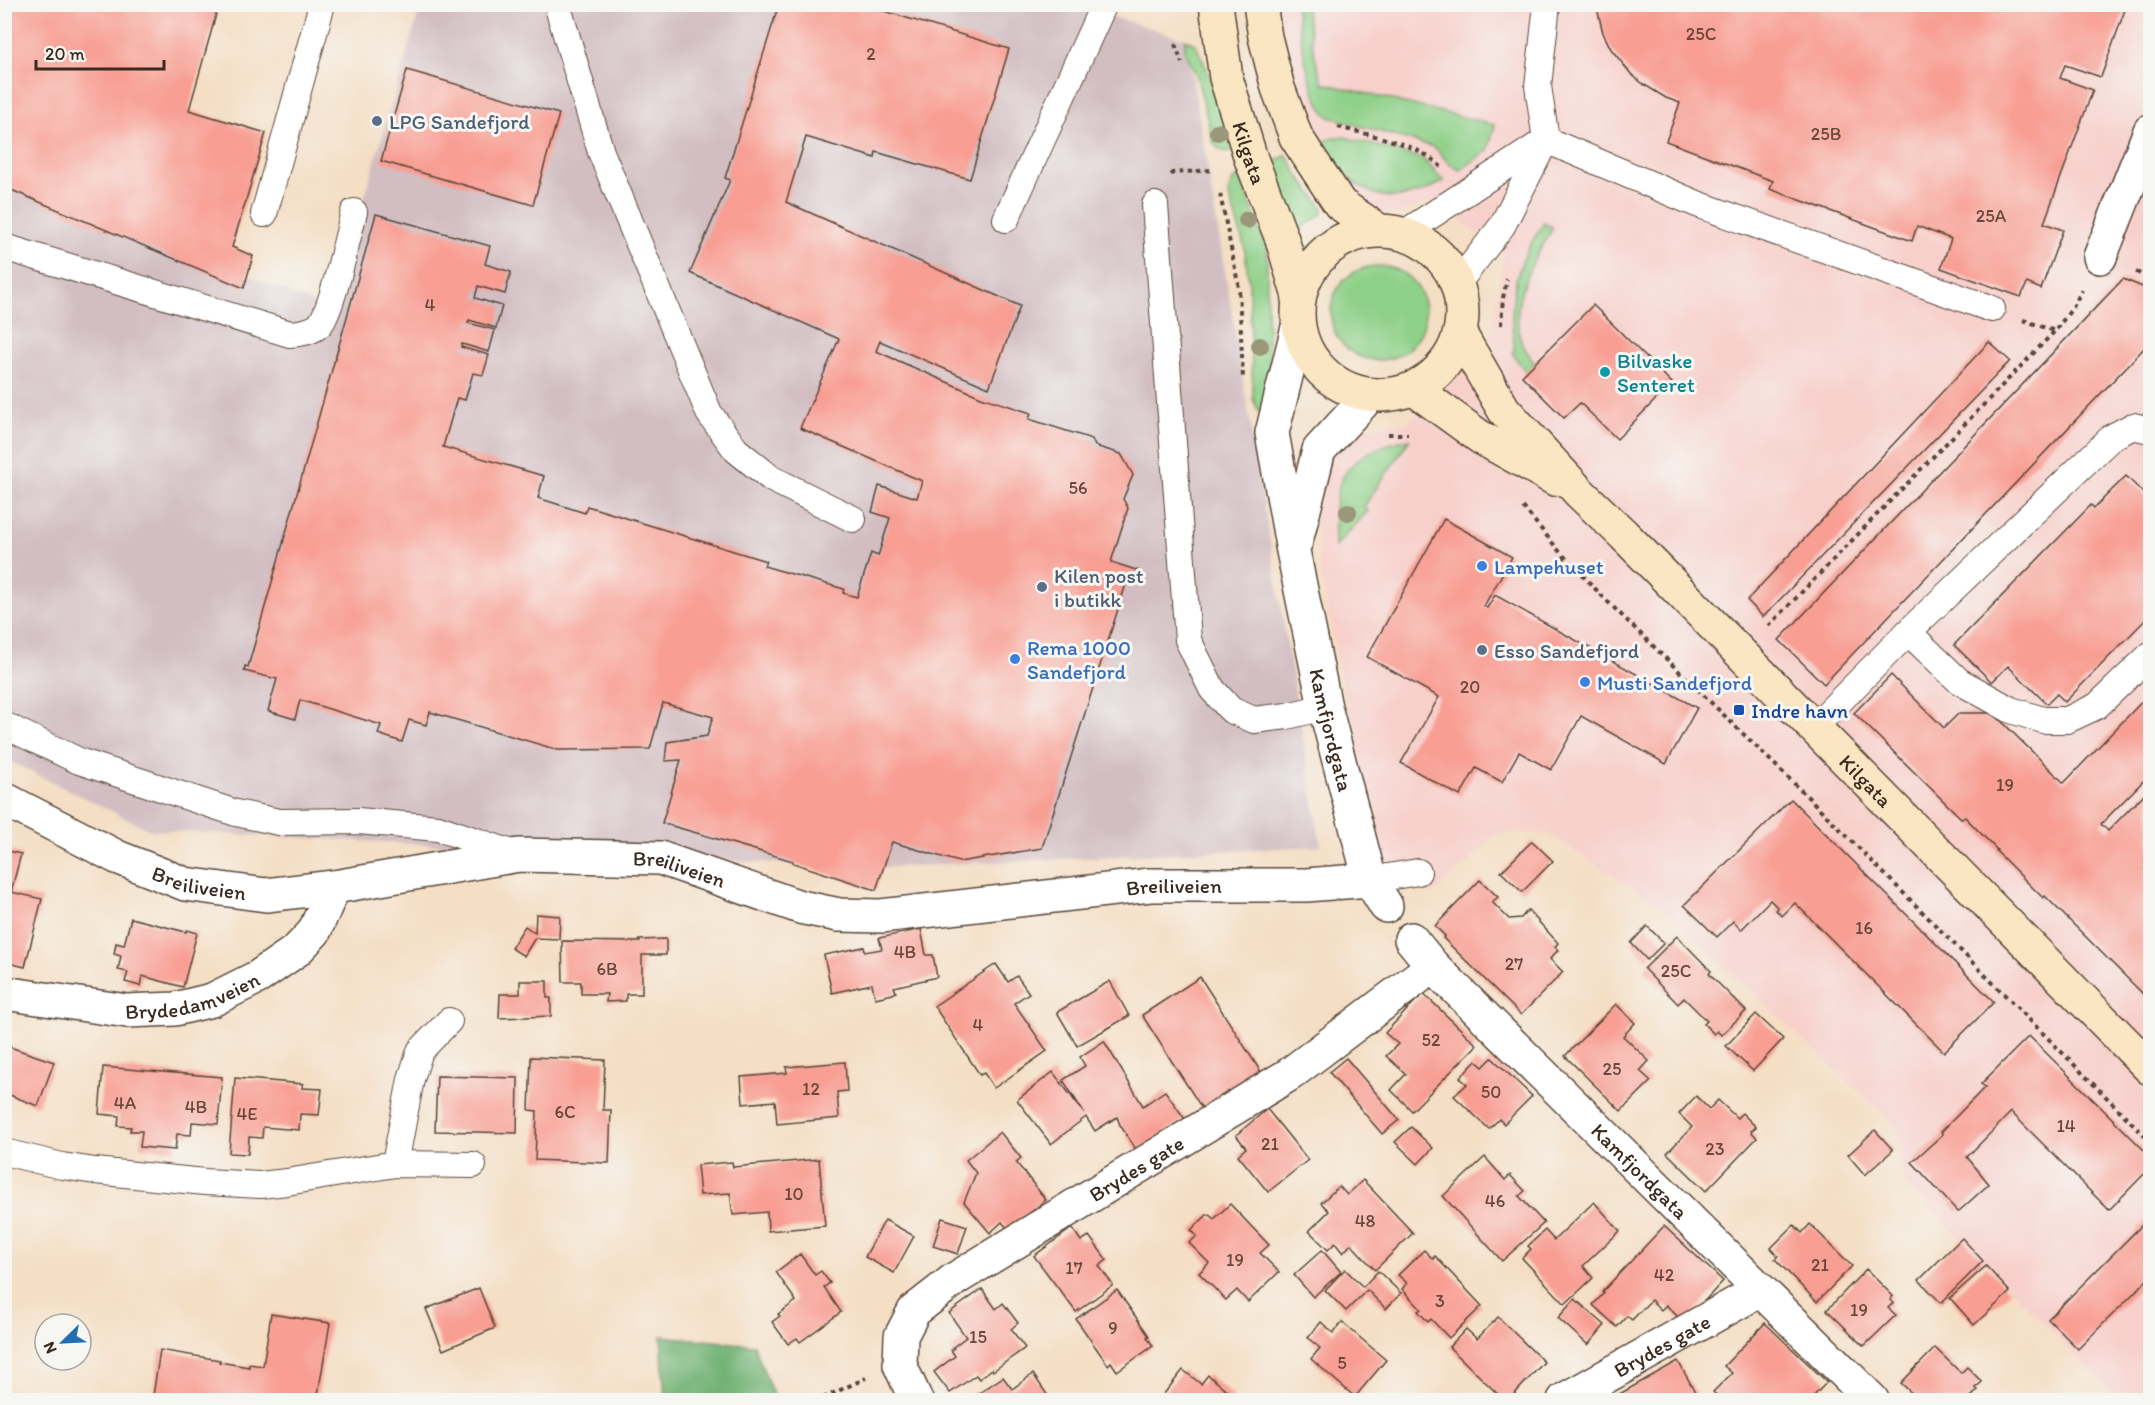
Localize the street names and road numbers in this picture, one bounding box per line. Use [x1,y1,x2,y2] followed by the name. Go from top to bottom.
[1228,118,1272,188] street label: Kilgata
[1305,666,1359,794] street label: Kamfjordgata
[1835,749,1898,812] street label: Kilgata
[633,845,729,893] street label: Breiliveien
[149,860,248,905] street label: Breiliveien
[1125,873,1222,900] street label: Breiliveien
[125,966,263,1024] street label: Brydedamveien
[1586,1118,1694,1224] street label: Kamfjordgata
[1084,1130,1188,1207] street label: Brydes gate
[1609,1308,1714,1382] street label: Brydes gate

